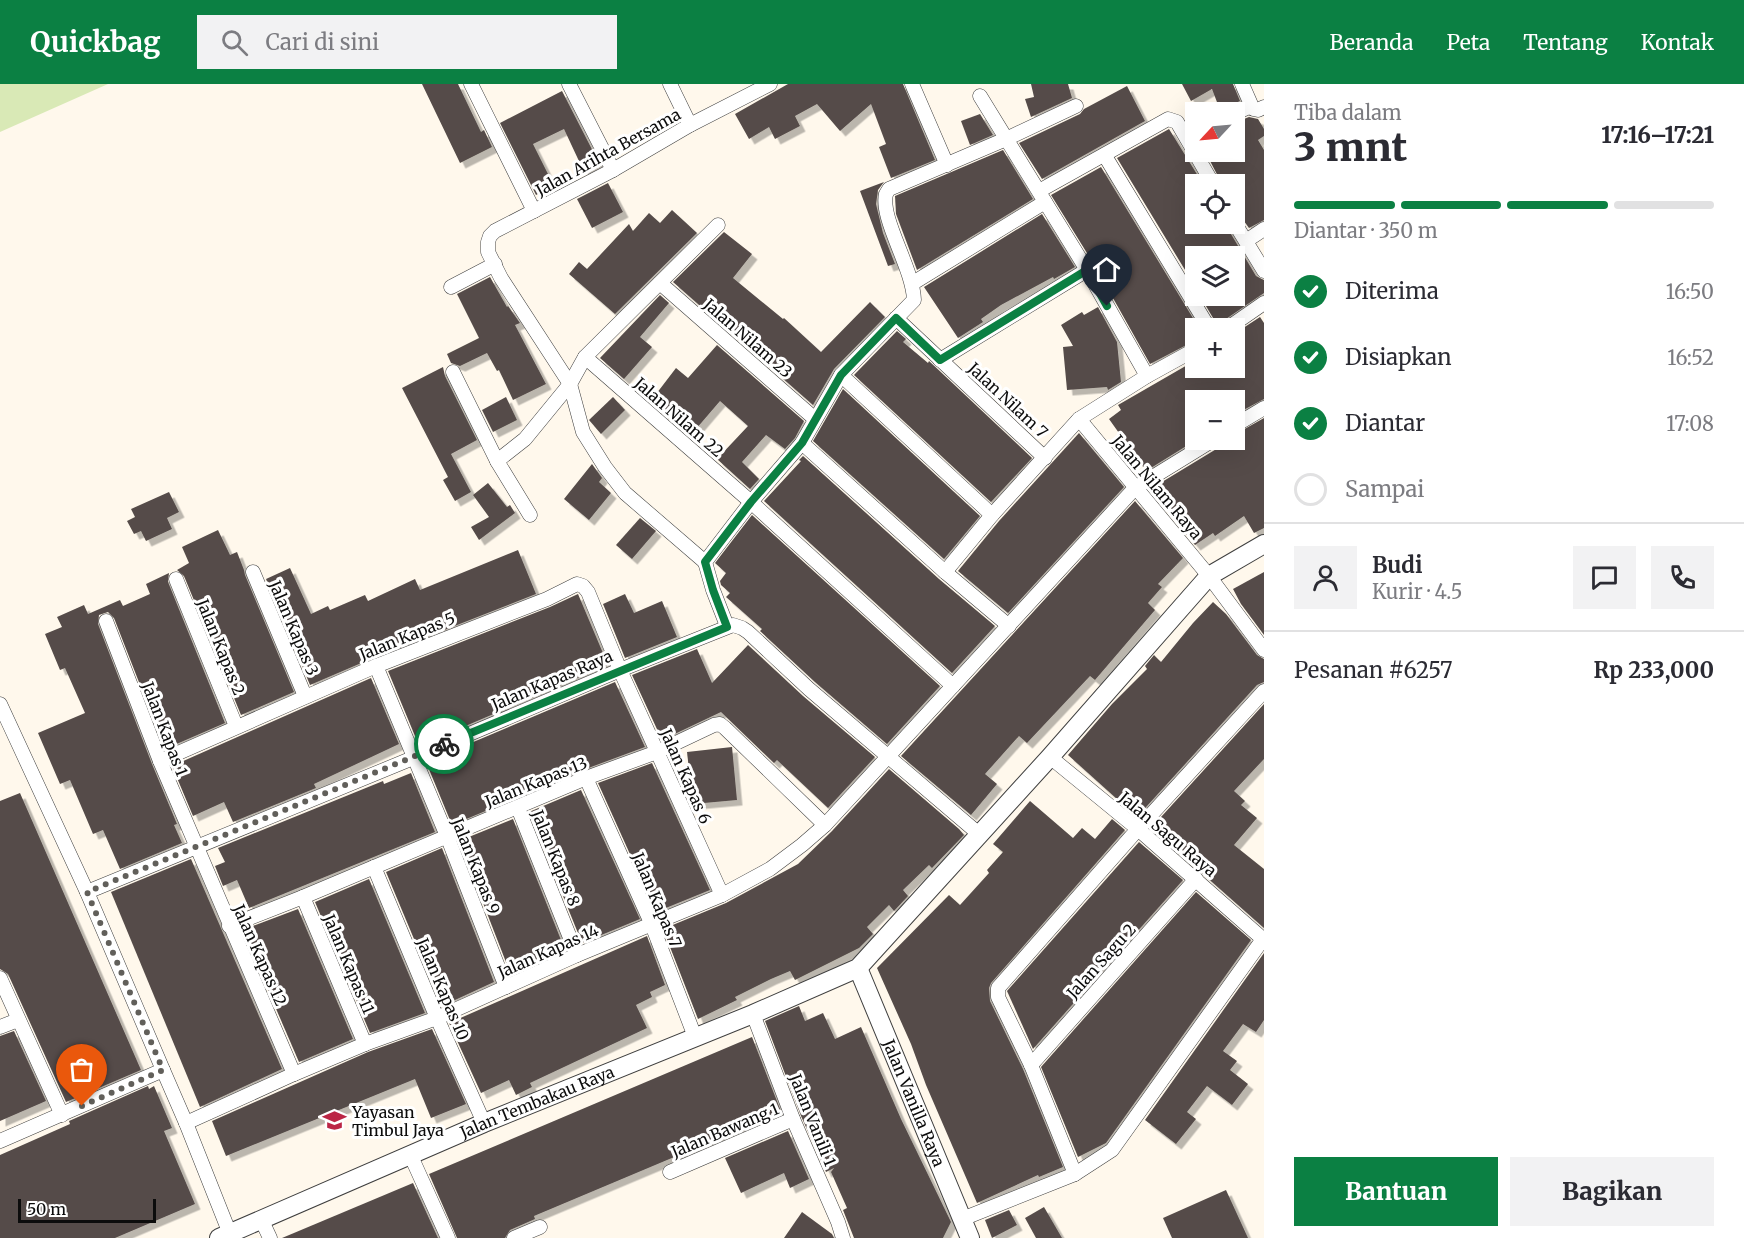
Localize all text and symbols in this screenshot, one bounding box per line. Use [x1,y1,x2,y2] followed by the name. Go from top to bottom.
[197,15,617,69] search box
[30,24,161,60] text: Quickbag
[218,26,251,59] icon: search
[266,28,379,56] text: Cari di sini
[1329,29,1413,56] text: Beranda
[1446,29,1490,56] text: Peta
[1523,29,1608,56] text: Tentang
[1641,29,1714,56] text: Kontak
[1294,100,1402,125] text: Tiba dalam
[1185,102,1245,162] north arrow
[1185,102,1245,450] map controls
[531,104,684,201] street label: Jalan Arihta Bersama
[1601,121,1714,149] text: 17:16–17:21
[1294,123,1407,172] text: 3 mnt
[1185,174,1245,234] button: locate
[1294,218,1438,243] text: Diantar · 350 m
[1081,244,1132,306] pin
[1185,246,1245,306] button: layers
[1090,253,1123,286] icon: home
[1294,275,1327,308] icon: check
[1345,277,1439,305] text: Diterima
[1666,279,1714,304] text: 16:50
[699,293,796,382] street label: Jalan Nilam 23
[1185,318,1245,378] button: +
[1294,341,1327,374] icon: check
[1345,343,1451,371] text: Disiapkan
[1667,345,1714,370] text: 16:52
[963,357,1052,442] street label: Jalan Nilam 7
[630,372,728,461] street label: Jalan Nilam 22
[1185,390,1245,450] button: −
[1294,407,1327,440] icon: check
[1345,409,1425,437] text: Diantar
[1666,411,1714,436] text: 17:08
[1107,430,1207,544] street label: Jalan Nilam Raya
[1345,475,1424,503] text: Sampai
[1294,546,1357,609] button: person
[1573,546,1636,609] button: chat
[1651,546,1714,609] button: phone
[1372,551,1422,579] text: Budi
[265,576,323,679] street label: Jalan Kapas 3
[1372,579,1463,604] text: Kurir · 4.5
[192,595,249,698] street label: Jalan Kapas 2
[355,608,458,665] street label: Jalan Kapas 5
[488,645,616,715] street label: Jalan Kapas Raya
[1294,656,1453,684] text: Pesanan #6257
[1593,656,1714,684] text: Rp 233,000
[137,678,192,779] street label: Jalan Kapas 1
[414,714,474,774] courier
[656,724,716,827] street label: Jalan Kapas 6
[428,728,461,761] icon: bike
[481,752,590,812] street label: Jalan Kapas 13
[1114,787,1221,881] street label: Jalan Sagu Raya
[527,806,584,909] street label: Jalan Kapas 8
[447,814,504,917] street label: Jalan Kapas 9
[628,849,686,951] street label: Jalan Kapas 7
[228,900,291,1009] street label: Jalan Kapas 12
[319,910,379,1017] street label: Jalan Kapas 11
[493,920,602,983] street label: Jalan Kapas 14
[1062,920,1140,1003] street label: Jalan Sagu 2
[412,934,474,1043] street label: Jalan Kapas 10
[878,1035,949,1170] street label: Jalan Vanilla Raya
[56,1044,107,1106] pin
[65,1053,98,1086] icon: bag
[456,1061,617,1143] street label: Jalan Tembakau Raya
[785,1070,841,1169] street label: Jalan Vanili 1
[667,1098,782,1162] street label: Jalan Bawang 1
[351,1102,444,1140] place label: Yayasan Timbul Jaya
[321,1108,347,1134] school or university icon: Yayasan Timbul Jaya
[1294,1157,1498,1226] button: Bantuan
[1510,1157,1714,1226] button: Bagikan
[18,1196,156,1224] scale bar
[27,1199,66,1219] text: 50 m

